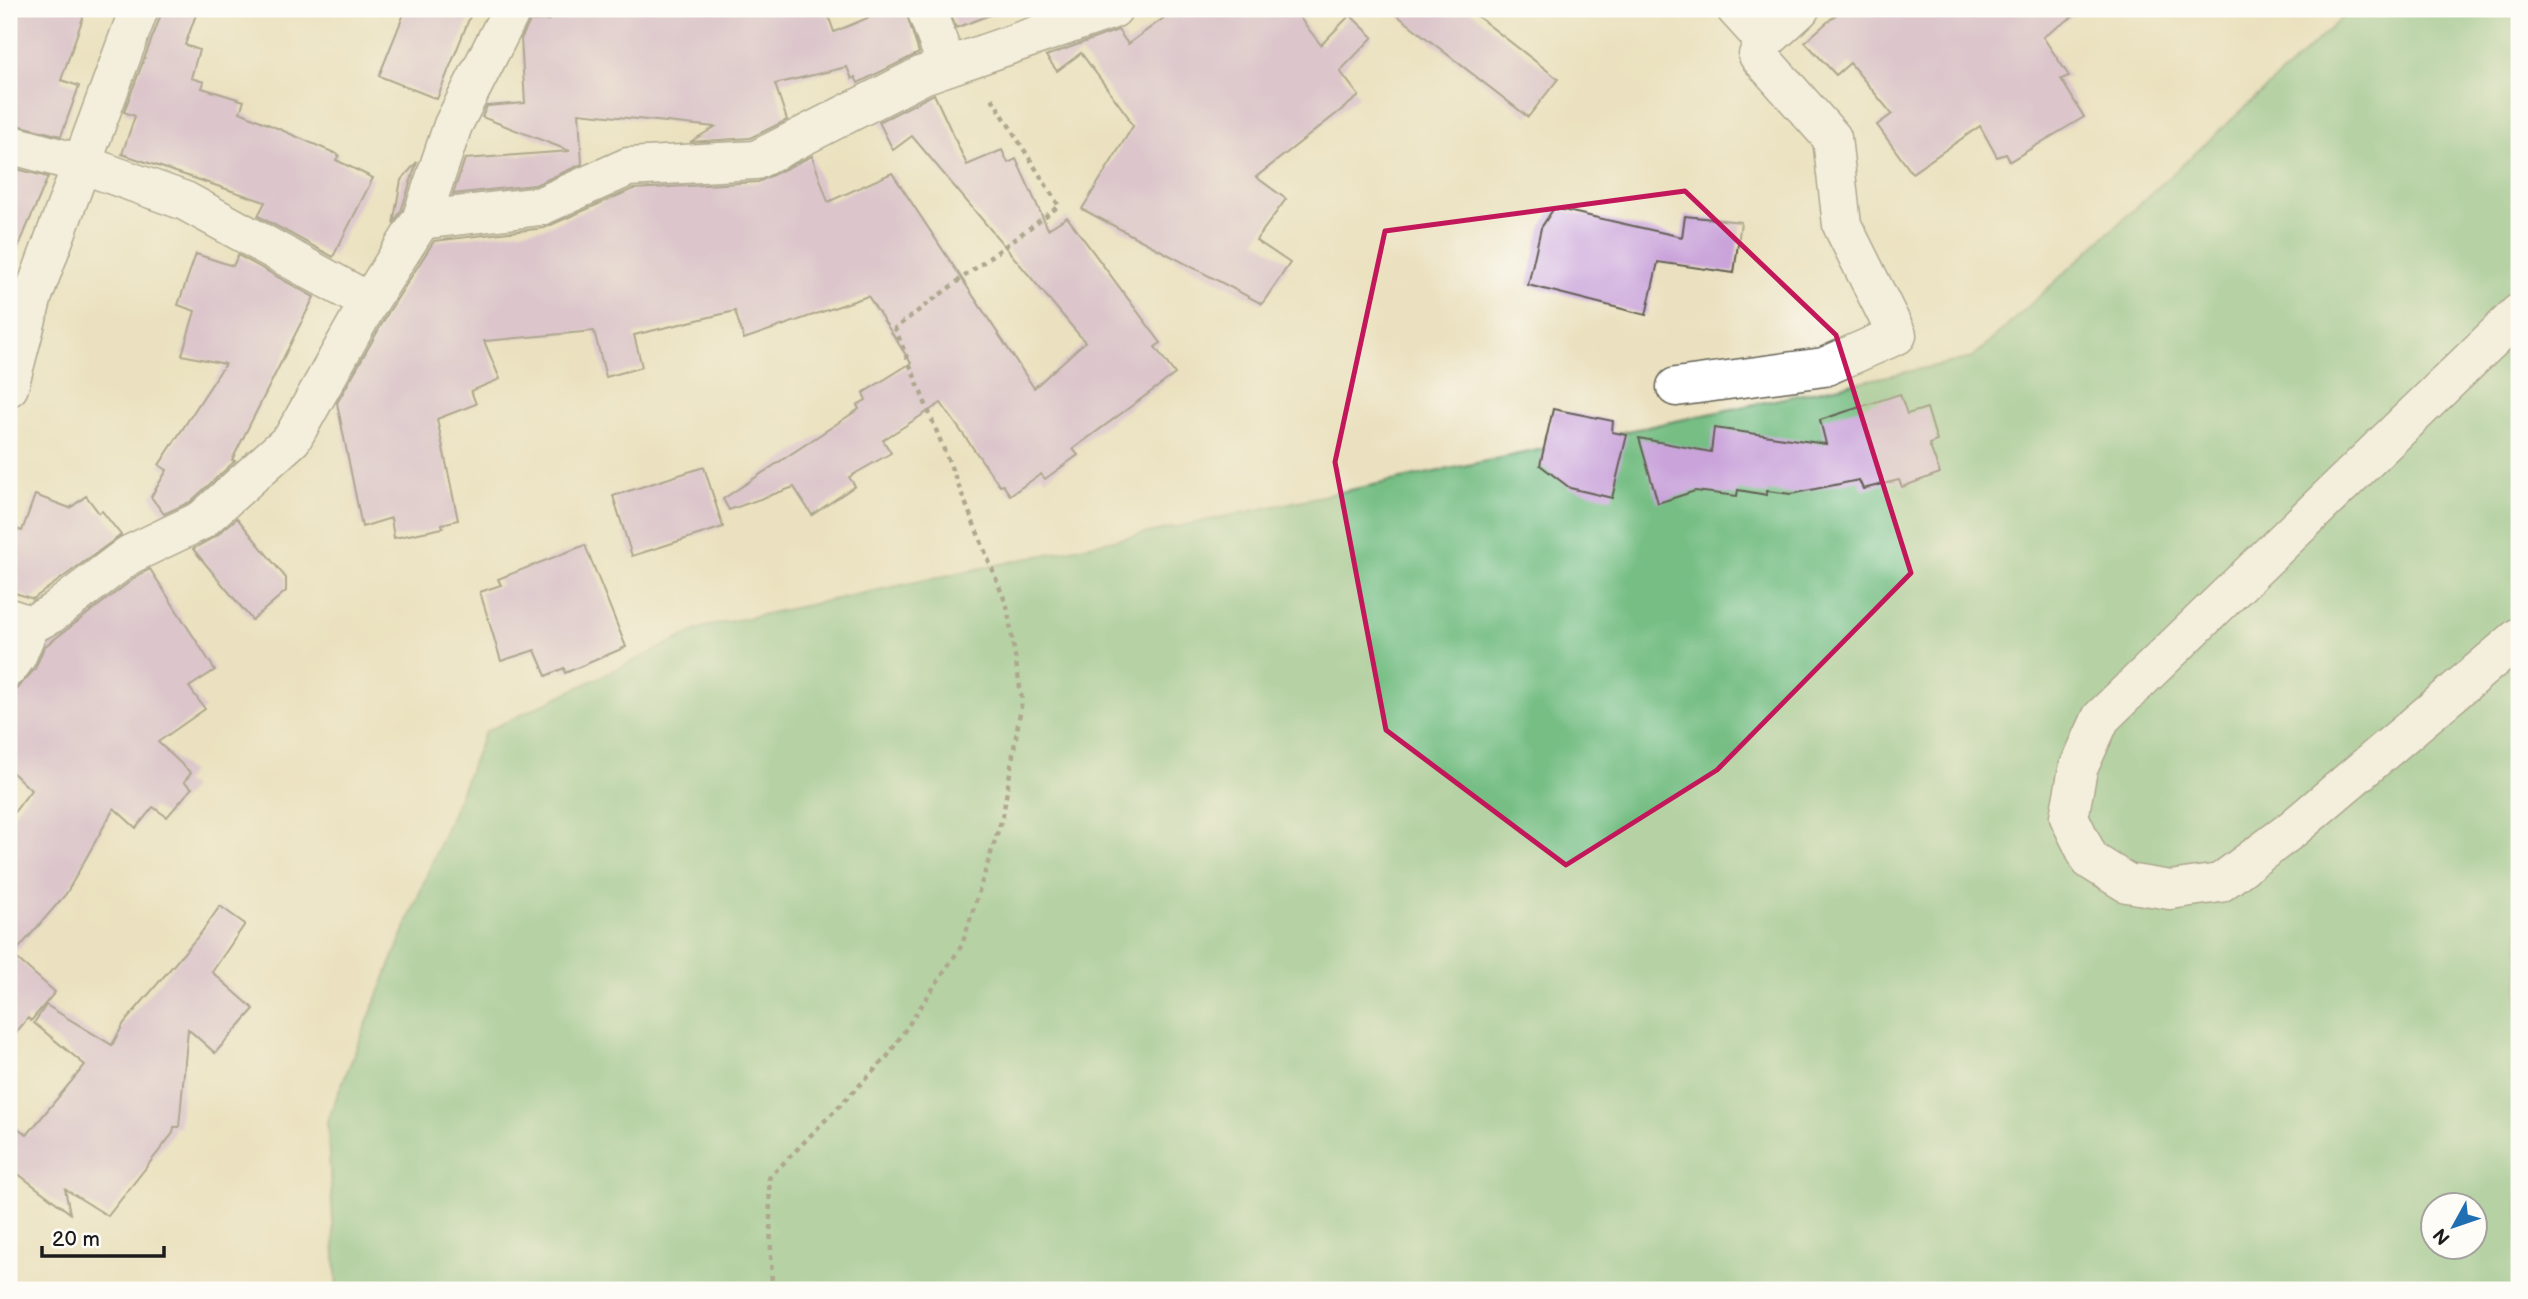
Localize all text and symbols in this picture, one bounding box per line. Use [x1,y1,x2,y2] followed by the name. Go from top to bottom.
[2420,1190,2490,1260] north arrow
[42,1215,164,1259] scale bar
[2429,1223,2456,1249] text: N
[52,1227,100,1252] text: 20 m

